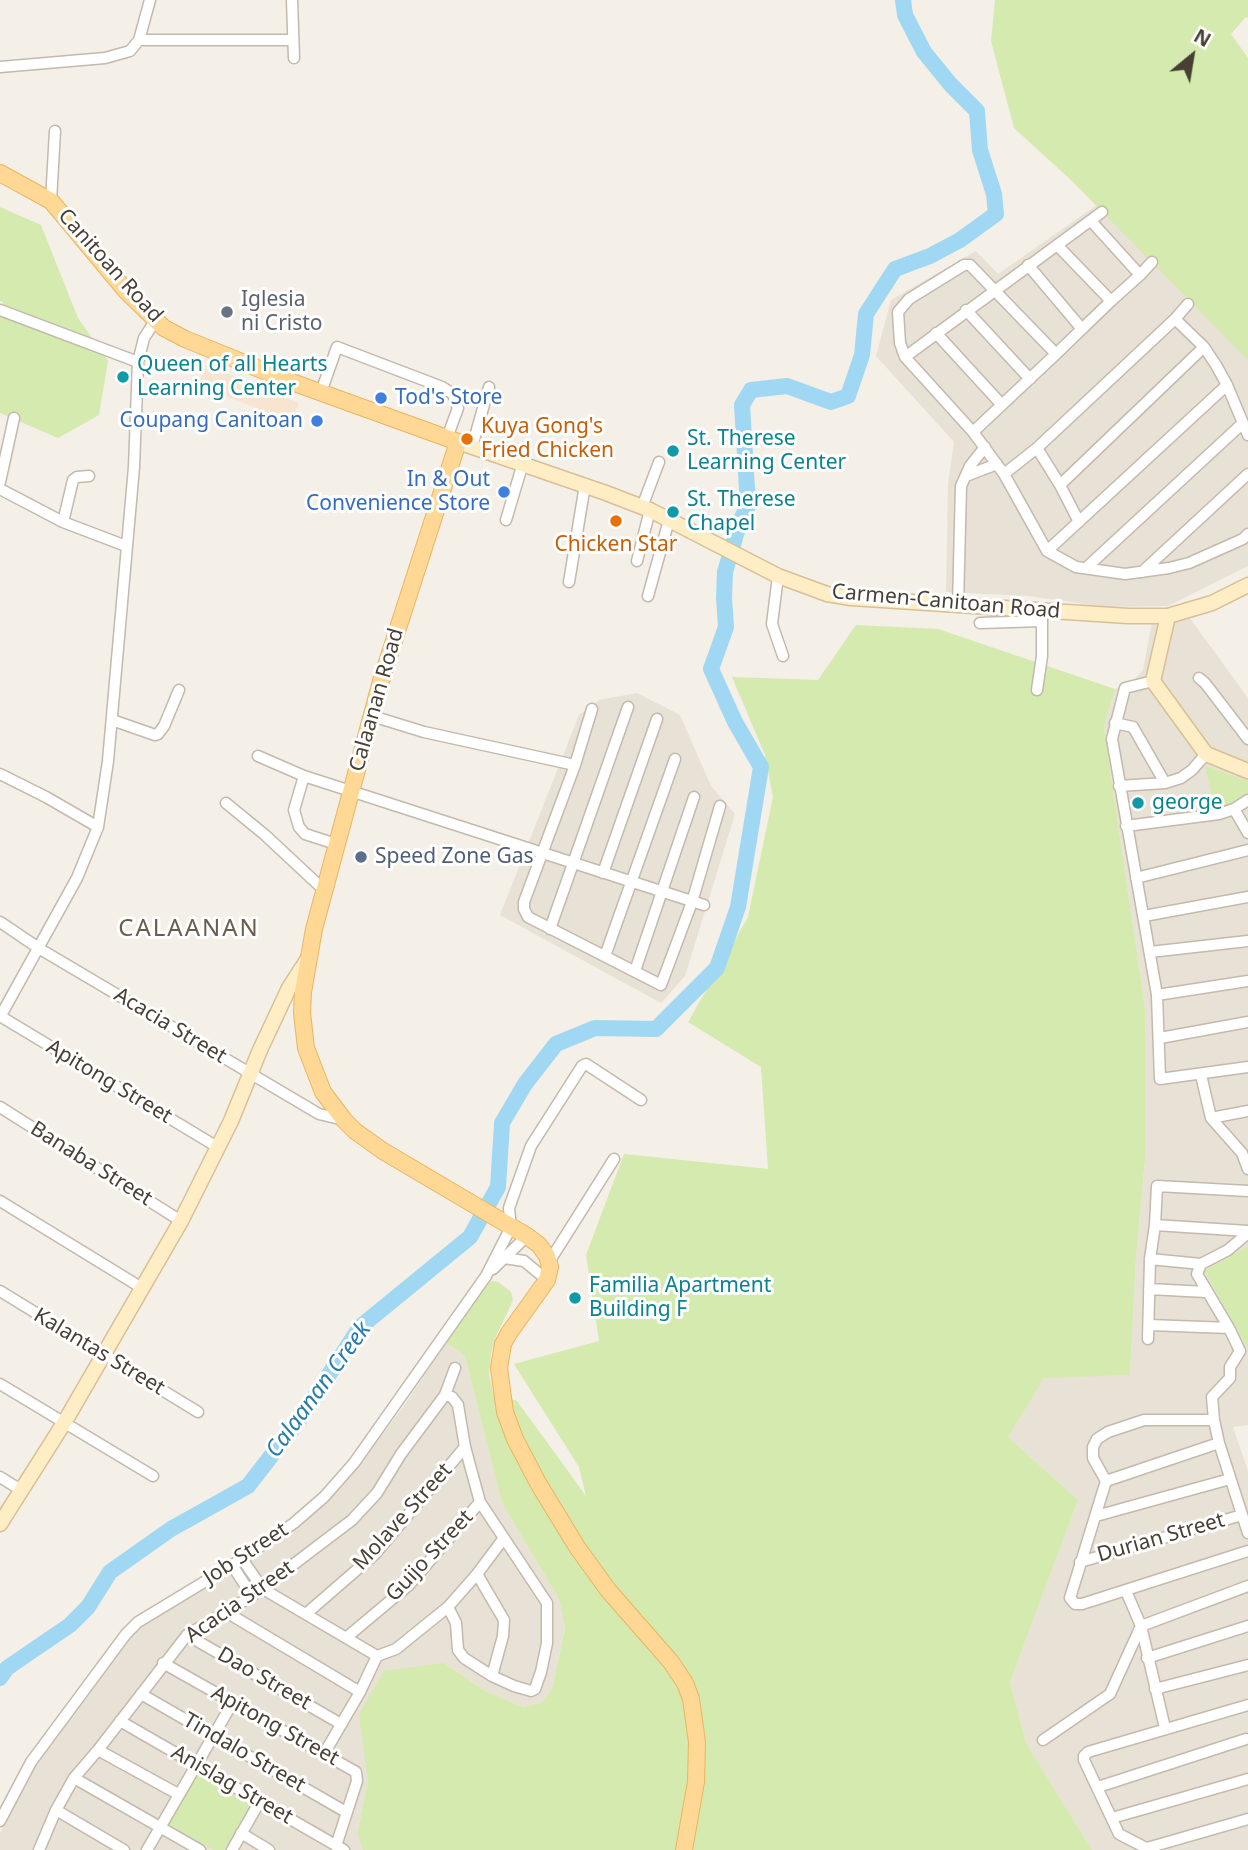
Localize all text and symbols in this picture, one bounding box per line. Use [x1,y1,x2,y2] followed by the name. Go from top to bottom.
[1157,21,1227,91] north arrow
[1189,23,1216,53] text: N
[52,204,168,328] street label: Canitoan Road
[241,287,323,337] place label: Iglesia ni Cristo
[219,304,235,320] marker: Iglesia ni Cristo
[137,352,327,402] place label: Queen of all Hearts Learning Center
[115,369,131,385] marker: Queen of all Hearts Learning Center
[395,385,502,411] place label: Tod's Store
[373,390,389,406] marker: Tod's Store
[120,408,303,434] place label: Coupang Canitoan
[309,413,325,429] marker: Coupang Canitoan
[481,414,614,464] place label: Kuya Gong's Fried Chicken
[687,426,846,476] place label: St. Therese Learning Center
[459,431,475,447] marker: Kuya Gong's Fried Chicken
[665,443,681,459] marker: St. Therese Learning Center
[306,467,490,517] place label: In & Out Convenience Store
[496,484,512,500] marker: In & Out Convenience Store
[687,487,796,537] place label: St. Therese Chapel
[665,504,681,520] marker: St. Therese Chapel
[608,513,624,529] marker: Chicken Star
[555,532,677,558] place label: Chicken Star
[831,579,1061,625] street label: Carmen-Canitoan Road
[345,626,409,774] street label: Calaanan Road
[1152,790,1223,816] place label: george
[1130,795,1146,811] marker: george
[375,844,534,870] place label: Speed Zone Gas
[353,849,369,865] marker: Speed Zone Gas
[119,915,259,943] district label: CALAANAN
[109,983,231,1069] street label: Acacia Street
[42,1035,176,1129] street label: Apitong Street
[25,1116,157,1212] street label: Banaba Street
[589,1273,771,1323] place label: Familia Apartment Building F
[567,1290,583,1306] marker: Familia Apartment Building F
[29,1303,169,1401] street label: Kalantas Street
[261,1317,377,1463] water label: Calaanan Creek
[348,1458,458,1576] street label: Molave Street
[381,1505,479,1607] street label: Guijo Street
[1094,1508,1228,1568] street label: Durian Street
[199,1517,293,1591] street label: Job Street
[181,1555,299,1649] street label: Acacia Street
[213,1642,315,1716] street label: Dao Street
[207,1681,343,1771] street label: Apitong Street
[178,1708,310,1798] street label: Tindalo Street
[167,1740,297,1830] street label: Anislag Street

